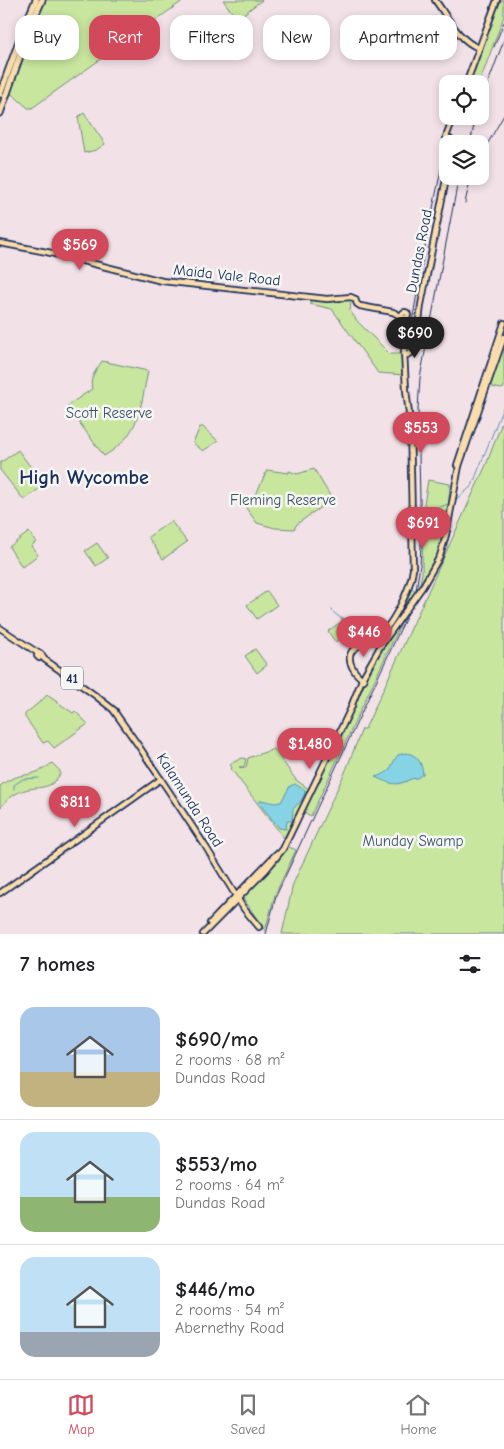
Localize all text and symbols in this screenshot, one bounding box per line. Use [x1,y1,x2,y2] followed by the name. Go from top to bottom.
[15,15,79,60] chip: Buy
[89,15,160,60] chip: Rent
[170,15,253,60] chip: Filters
[263,15,330,60] chip: New
[340,15,457,60] chip: Apartment
[439,75,489,185] map controls
[439,75,489,125] button: locate
[439,135,489,185] button: layers
[402,208,436,294] street label: Dundas Road
[50,228,110,271] pin: $569
[63,236,97,254] text: $569
[173,260,281,290] street label: Maida Vale Road
[385,316,445,359] pin: $690
[397,324,433,342] text: $690
[66,404,153,422] park label: Scott Reserve
[391,412,451,454] pin: $553
[404,419,438,437] text: $553
[19,466,149,489] district label: High Wycombe
[230,491,336,509] park label: Fleming Reserve
[393,506,453,549] pin: $691
[407,514,439,532] text: $691
[334,616,394,658] pin: $446
[347,623,381,641] text: $446
[61,666,83,690] road number: 41
[269,728,351,770] pin: $1,480
[288,735,332,753] text: $1,480
[153,750,227,850] street label: Kalamunda Road
[45,786,105,828] pin: $811
[60,793,90,811] text: $811
[362,832,464,850] park label: Munday Swamp
[456,950,484,978] icon: filters
[20,952,95,976] text: 7 homes
[60,1027,120,1087] icon: home
[175,1027,258,1051] text: $690/mo
[175,1051,285,1069] text: 2 rooms · 68 m²
[175,1069,265,1087] text: Dundas Road
[60,1152,120,1212] icon: home
[175,1152,257,1176] text: $553/mo
[175,1176,284,1194] text: 2 rooms · 64 m²
[175,1194,265,1212] text: Dundas Road
[60,1277,120,1337] icon: home
[175,1277,255,1301] text: $446/mo
[175,1301,284,1319] text: 2 rooms · 54 m²
[175,1319,284,1337] text: Abernethy Road
[67,1391,95,1438] tab: Map
[230,1391,265,1438] tab: Saved
[400,1391,437,1438] tab: Home

